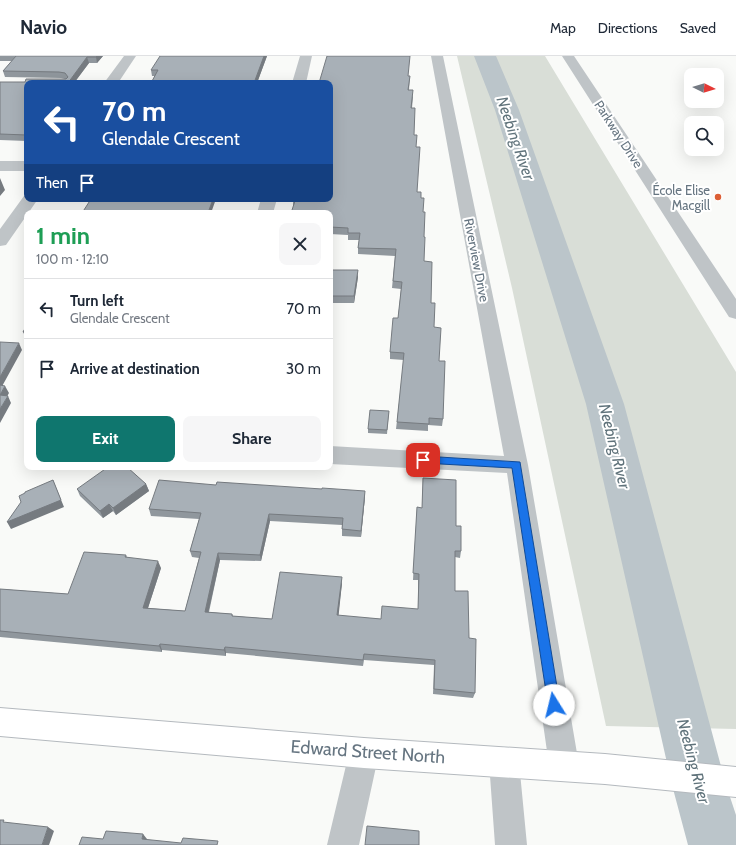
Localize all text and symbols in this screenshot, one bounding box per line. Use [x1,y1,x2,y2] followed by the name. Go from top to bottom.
[20,16,67,39] text: Navio
[550,19,576,37] text: Map
[598,19,658,37] text: Directions
[680,19,716,37] text: Saved
[684,68,724,108] north arrow
[684,68,724,156] map controls
[102,94,166,128] text: 70 m
[492,94,539,183] water label: Neebing River
[36,96,88,148] icon: left
[591,97,647,171] street label: Parkway Drive
[684,116,724,156] button: search
[102,128,240,150] text: Glendale Crescent
[76,172,98,194] icon: arrive
[36,174,68,192] text: Then
[652,181,710,213] place label: École Elise Macgill
[713,192,723,202] marker: École Elise Macgill
[461,217,493,304] street label: Riverview Drive
[36,221,90,250] text: 1 min
[279,223,321,265] button: close
[36,251,109,267] text: 100 m · 12:10
[70,292,124,310] text: Turn left
[36,298,58,320] icon: left
[287,300,321,318] text: 70 m
[70,310,170,326] text: Glendale Crescent
[36,358,58,380] icon: arrive
[70,360,200,378] text: Arrive at destination
[286,360,321,378] text: 30 m
[595,402,635,492] water label: Neebing River
[36,416,175,462] button: Exit
[183,416,321,462] button: Share
[406,443,440,477] pin
[412,449,434,471] icon: arrive
[533,684,575,726] position arrow
[673,717,714,807] water label: Neebing River
[290,736,446,768] street label: Edward Street North

